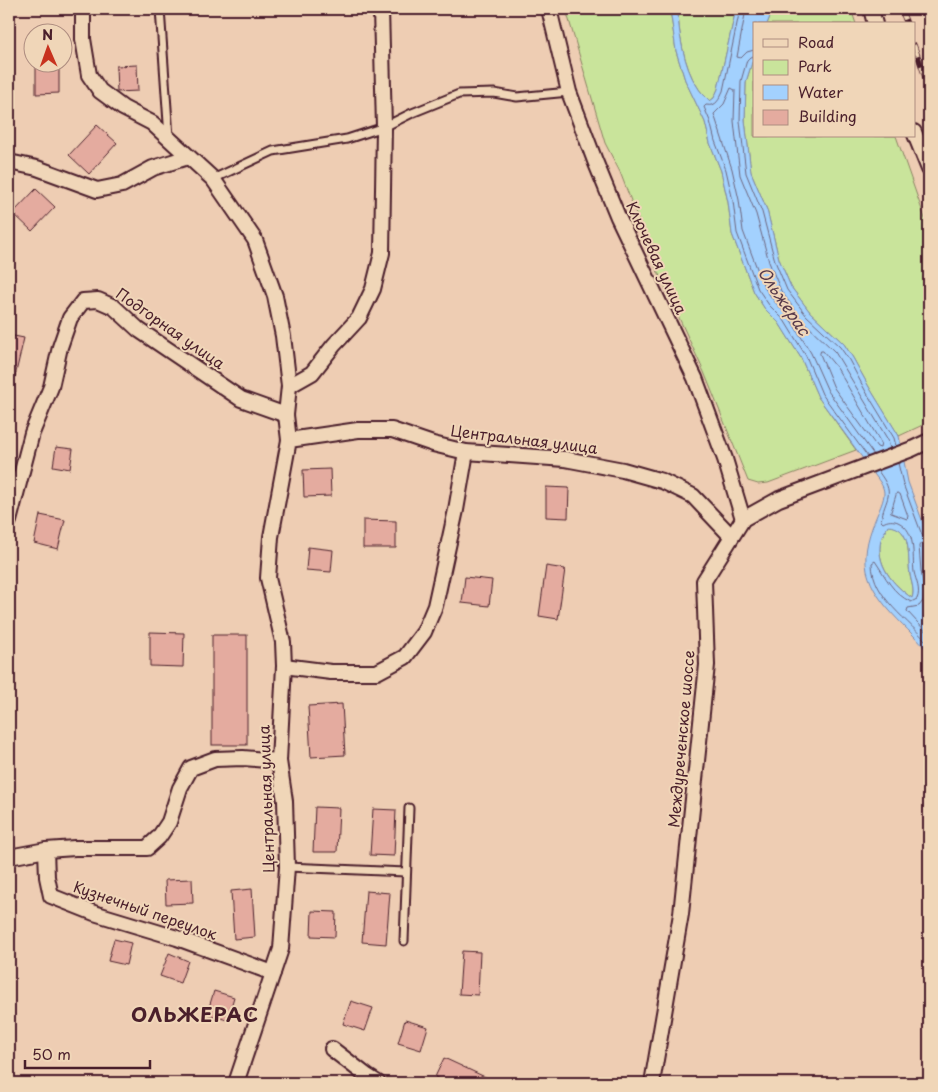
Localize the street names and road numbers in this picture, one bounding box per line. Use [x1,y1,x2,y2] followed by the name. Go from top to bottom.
[621,197,694,318] street label: Ключевая улица
[112,282,230,374] street label: Подгорная улица
[449,418,600,459] street label: Центральная улица
[661,649,700,828] street label: Междуреченское шоссе
[251,724,280,873] street label: Центральная улица
[71,874,221,945] street label: Кузнечный переулок

